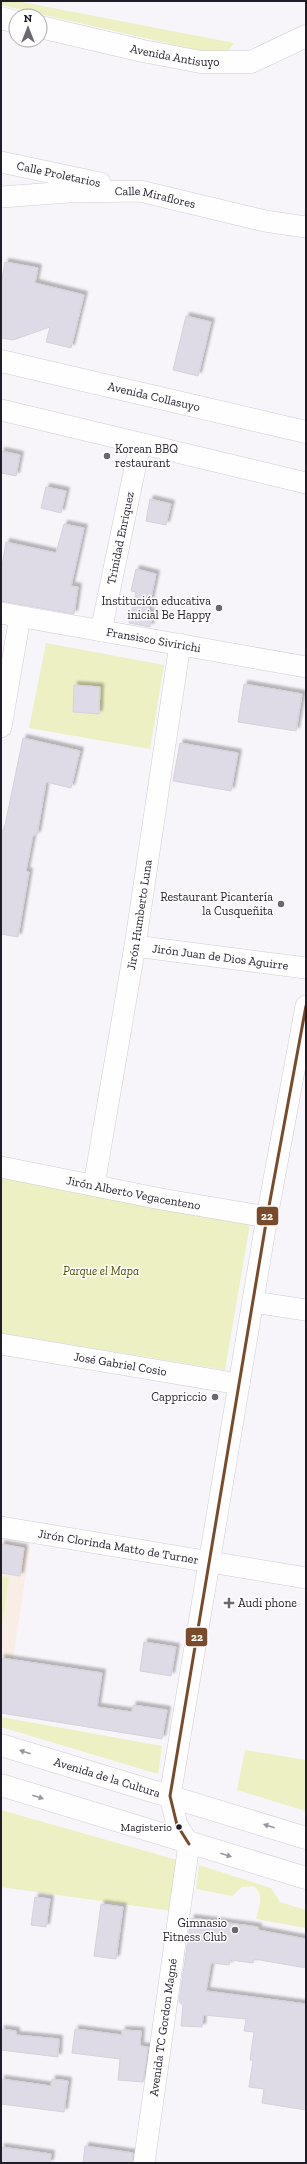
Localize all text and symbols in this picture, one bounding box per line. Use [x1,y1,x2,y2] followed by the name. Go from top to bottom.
[8,8,48,48] north arrow
[24,12,33,25] text: N
[129,41,219,69] street label: Avenida Antisuyo
[16,159,102,190] street label: Calle Proletarios
[115,184,197,211] street label: Calle Miraflores
[106,379,201,414] street label: Avenida Collasuyo
[115,442,178,470] place label: Korean BBQ restaurant
[102,451,112,461] marker: Korean BBQ restaurant
[104,490,137,586] street label: Trinidad Enriquez
[101,594,212,622] place label: Institución educativa inicial Be Happy
[214,603,224,613] marker: Institución educativa inicial Be Happy
[105,625,203,655] street label: Fransisco Sivirichi
[124,858,155,971] street label: Jirón Humberto Luna
[160,890,273,918] place label: Restaurant Picantería la Cusqueñita
[276,899,286,909] marker: Restaurant Picantería la Cusqueñita
[151,941,290,973] street label: Jirón Juan de Dios Aguirre
[65,1173,202,1213] street label: Jirón Alberto Vegacenteno
[256,1206,279,1226] line badge: 22
[261,1210,273,1223] text: 22
[63,1264,139,1278] park label: Parque el Mapa
[73,1349,168,1379] street label: José Gabriel Cosio
[151,1390,207,1404] place label: Cappriccio
[210,1392,220,1402] marker: Cappriccio
[37,1526,200,1567] street label: Jirón Clorinda Matto de Turner
[238,1596,297,1610] place label: Audi phone
[223,1597,235,1609] marker: Audi phone
[185,1627,208,1647] line badge: 22
[191,1631,203,1644] text: 22
[19,1749,31,1755] one-way arrow
[52,1755,162,1800] street label: Avenida de la Cultura
[33,1794,45,1800] one-way arrow
[121,1821,172,1834] place label: Magisterio
[174,1822,184,1832] marker: Magisterio
[262,1823,274,1829] one-way arrow
[220,1852,232,1858] one-way arrow
[163,1916,227,1944] place label: Gimnasio Fitness Club
[230,1925,240,1935] marker: Gimnasio Fitness Club
[146,1957,180,2097] street label: Avenida TC Gordon Magné

